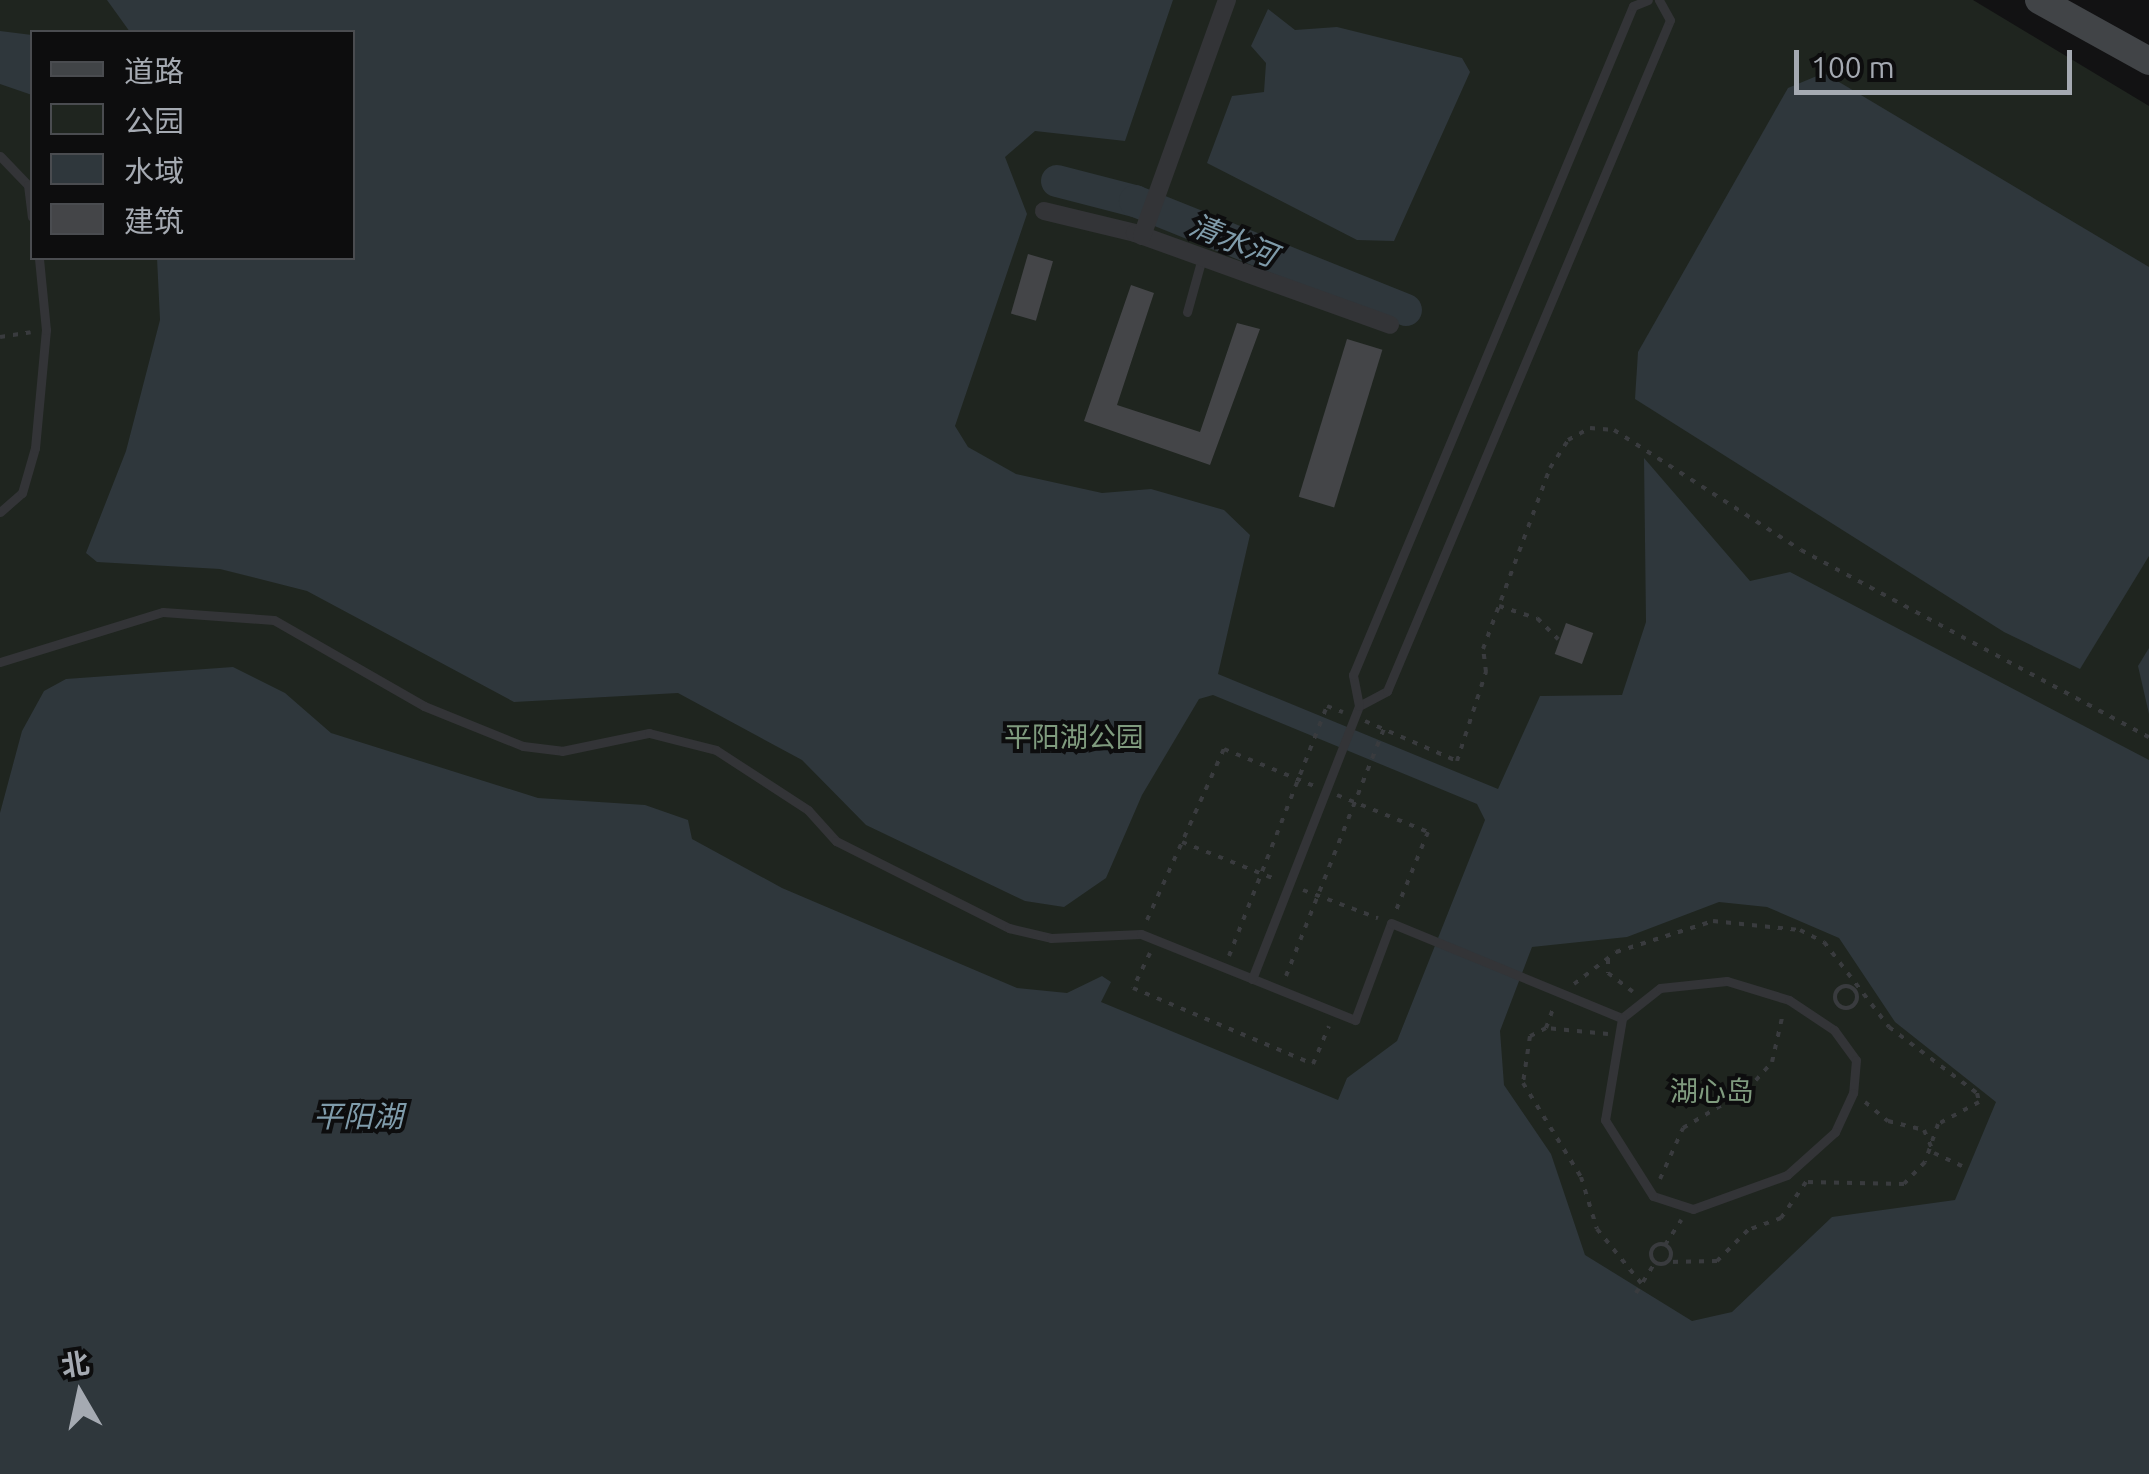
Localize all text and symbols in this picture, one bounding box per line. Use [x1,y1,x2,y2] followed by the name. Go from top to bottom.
[30,30,355,260] legend
[1799,30,2076,92] scale bar
[1811,50,1895,84] text: 100 m
[124,54,184,88] text: 道路
[124,104,184,138] text: 公园
[124,154,184,188] text: 水域
[124,204,184,238] text: 建筑
[1185,206,1281,274] water label: 清水河
[1004,720,1144,754] park label: 平阳湖公园
[1670,1074,1754,1108] park label: 湖心岛
[313,1098,403,1134] water label: 平阳湖
[30,1344,130,1444] north arrow
[59,1346,91,1381] text: 北

